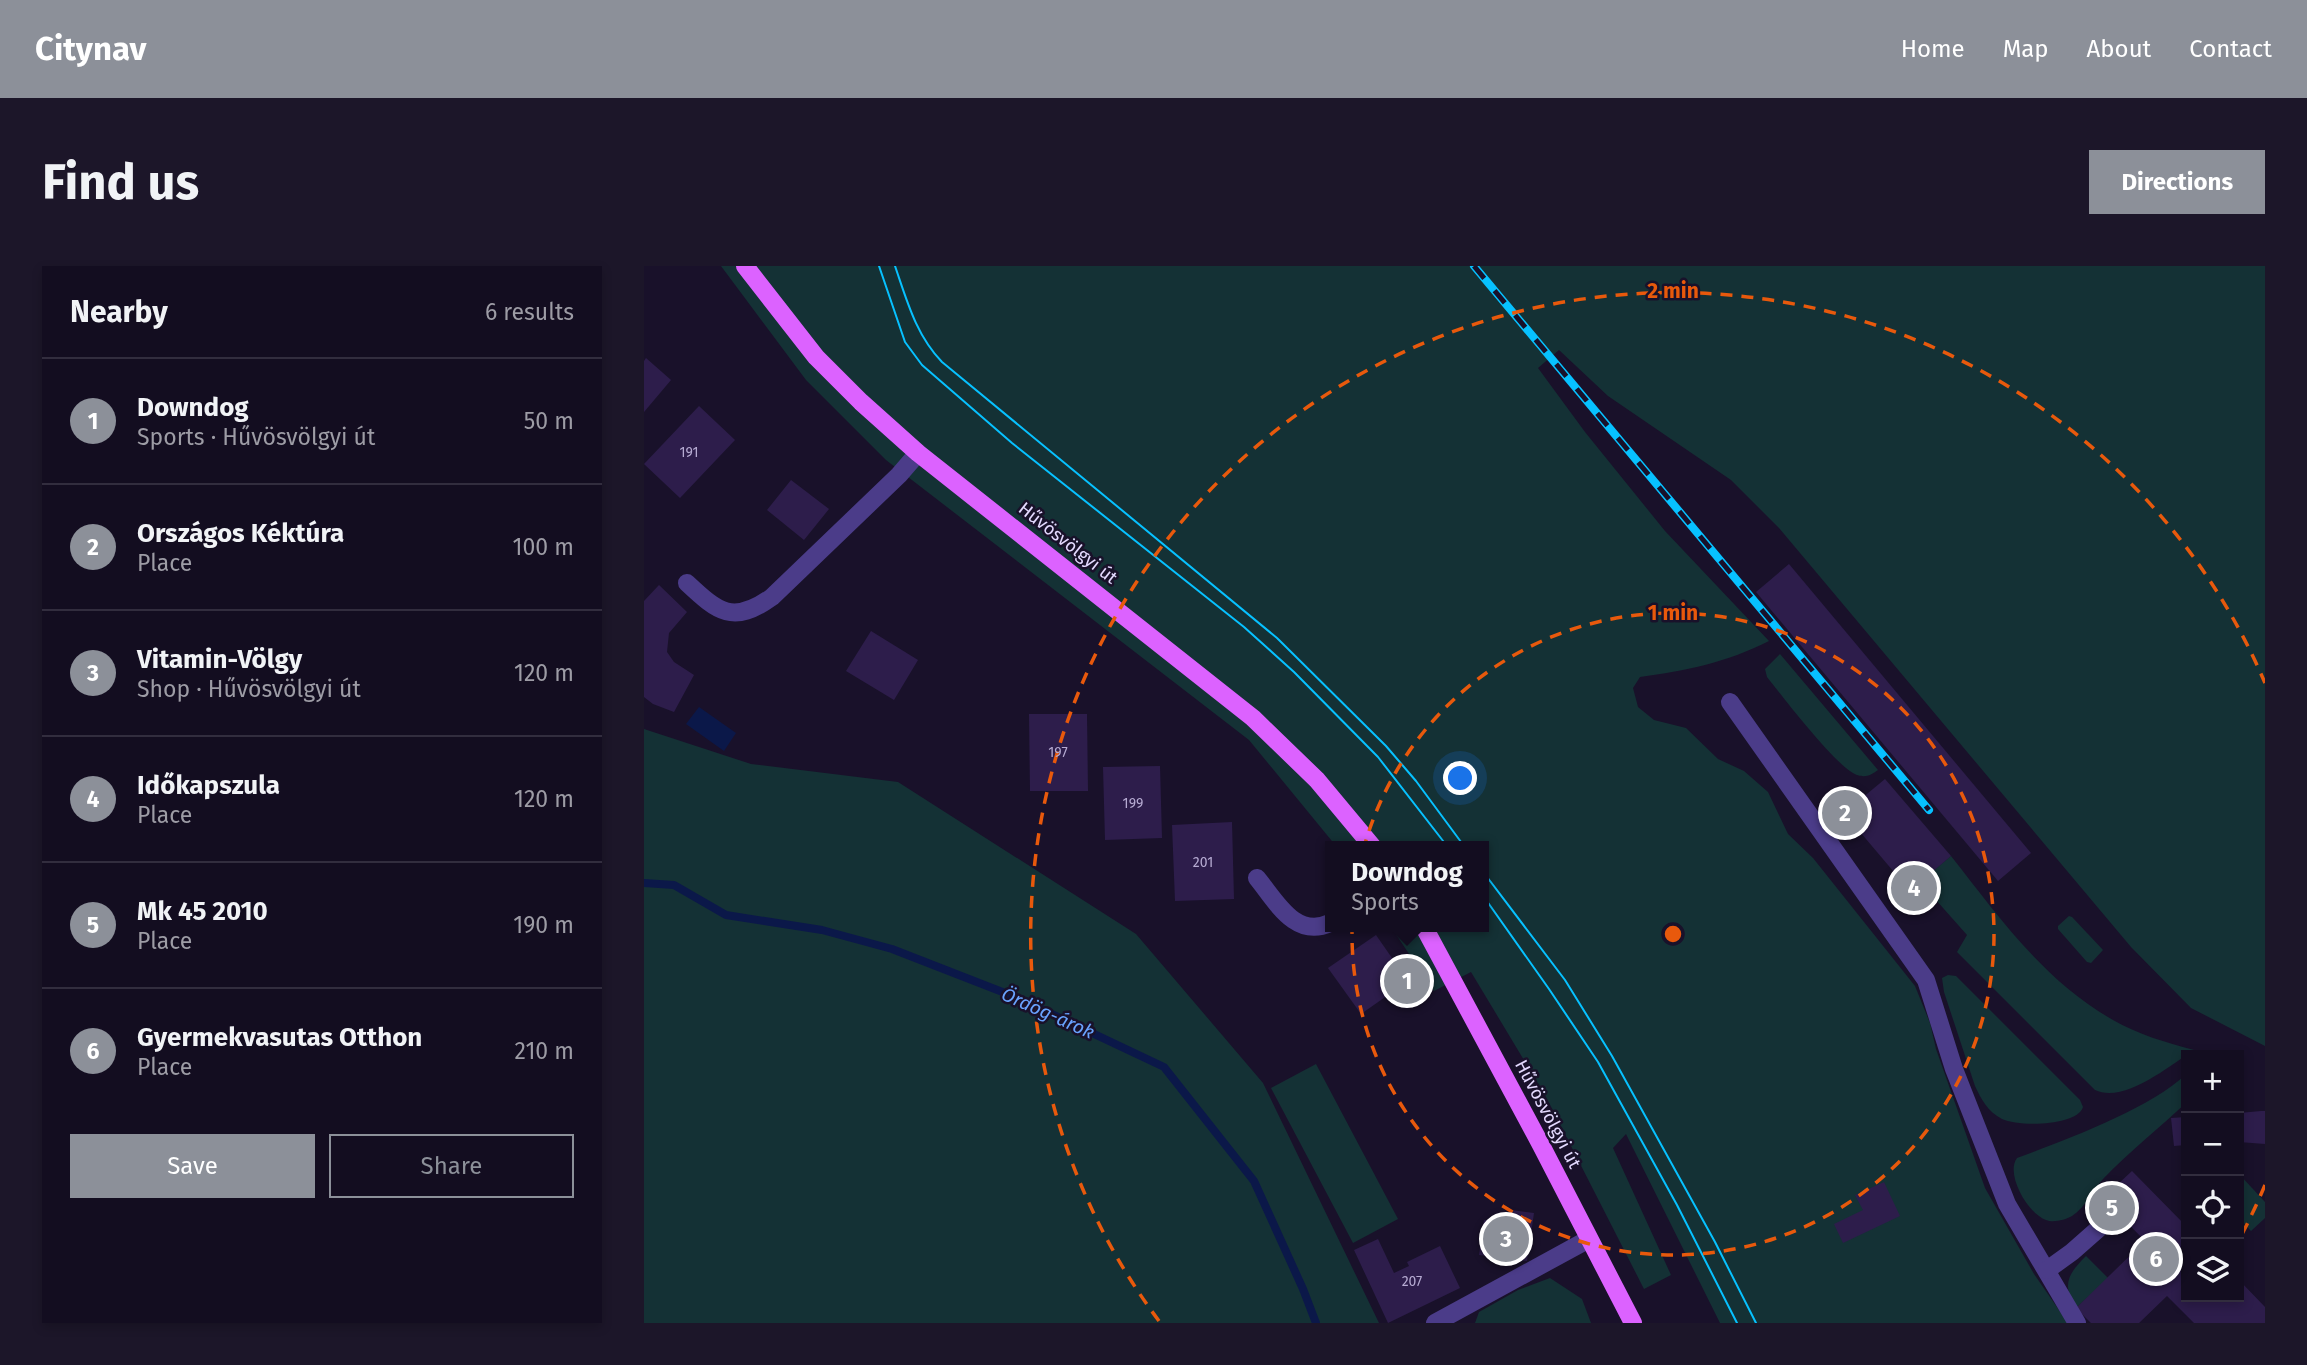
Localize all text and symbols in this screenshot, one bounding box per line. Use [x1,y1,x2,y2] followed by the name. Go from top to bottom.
[35,29,147,69] text: Citynav
[1901,35,1965,63] text: Home
[2003,35,2049,63] text: Map
[2087,35,2151,63] text: About
[2189,35,2272,63] text: Contact
[2089,150,2265,214] button: Directions
[42,153,199,212] text: Find us
[1647,278,1699,304] text: 2 min
[70,294,168,330] text: Nearby
[485,298,574,326] text: 6 results
[137,392,249,423] text: Downdog
[88,407,98,435] text: 1
[524,407,574,435] text: 50 m
[137,423,375,451] text: Sports · Hűvösvölgyi út
[679,444,699,461] house number: 191
[1014,497,1122,589] street label: Hűvösvölgyi út
[137,518,344,549] text: Országos Kéktúra
[87,533,99,561] text: 2
[513,533,574,561] text: 100 m
[137,549,192,577] text: Place
[1648,600,1698,626] text: 1 min
[137,644,302,675] text: Vitamin-Völgy
[87,659,99,687] text: 3
[514,659,574,687] text: 120 m
[137,675,361,703] text: Shop · Hűvösvölgyi út
[1048,744,1068,761] house number: 197
[1443,761,1477,795] your location
[137,770,280,801] text: Időkapszula
[87,785,100,813] text: 4
[514,785,574,813] text: 120 m
[1822,787,1868,839] pin: 2
[1123,795,1143,812] house number: 199
[137,801,192,829] text: Place
[1325,841,1489,932] popup
[1193,854,1213,871] house number: 201
[1351,857,1463,888] text: Downdog
[1891,862,1937,914] pin: 4
[1351,888,1419,916] text: Sports
[137,896,268,927] text: Mk 45 2010
[87,911,99,939] text: 5
[513,911,574,939] text: 190 m
[1661,922,1685,946] centre of rings
[137,927,192,955] text: Place
[1384,955,1430,1007] pin: 1
[998,982,1098,1044] water label: Ördög-árok
[137,1022,422,1053] text: Gyermekvasutas Otthon
[87,1037,99,1065] text: 6
[515,1037,574,1065] text: 210 m
[2181,1050,2244,1302] map controls
[2181,1050,2244,1113] button: +
[137,1053,192,1081] text: Place
[1510,1056,1586,1172] street label: Hűvösvölgyi út
[2181,1113,2244,1176] button: −
[70,1134,315,1198] button: Save
[329,1134,574,1198] button: Share
[2181,1176,2244,1239] button: locate
[2089,1182,2135,1234] pin: 5
[1483,1213,1529,1265] pin: 3
[2133,1233,2179,1285] pin: 6
[2181,1239,2244,1302] button: layers
[1402,1273,1422,1290] house number: 207

